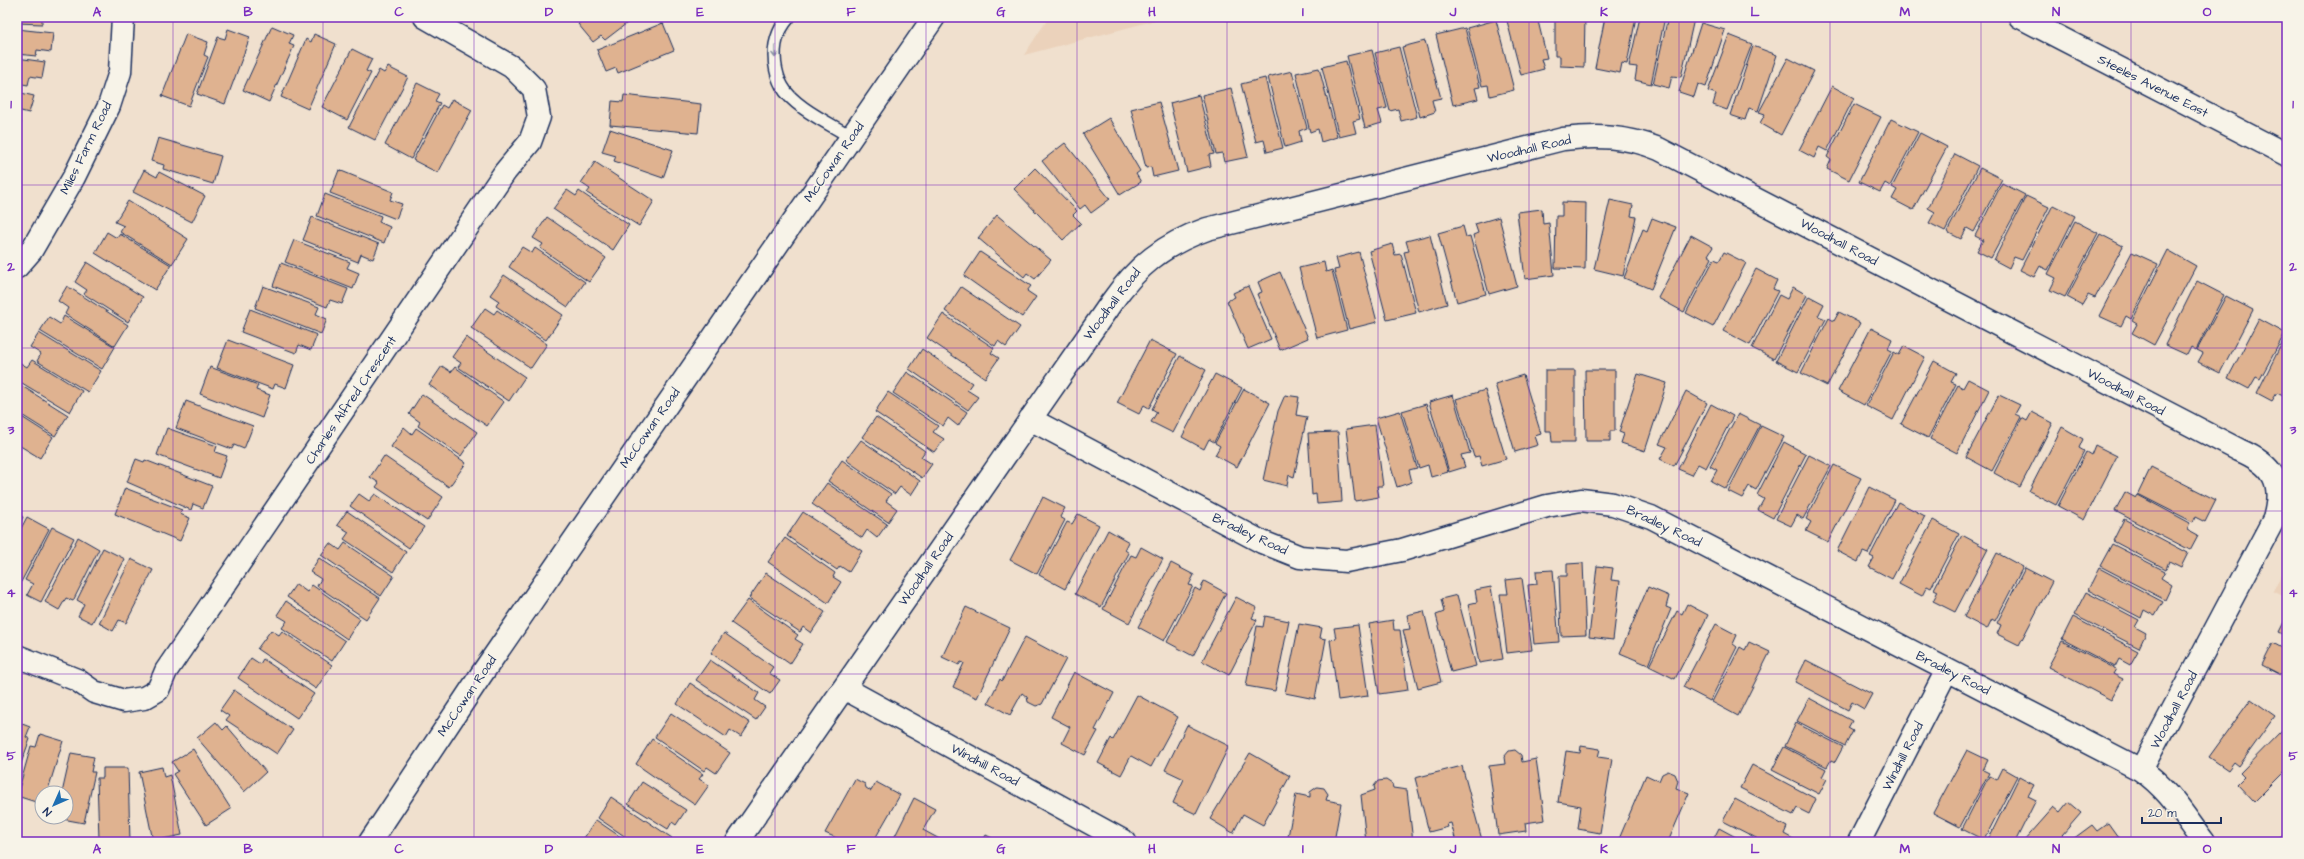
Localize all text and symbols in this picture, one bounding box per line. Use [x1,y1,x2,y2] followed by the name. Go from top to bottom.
[93,3,102,21] text: A
[243,3,253,21] text: B
[394,3,404,21] text: C
[545,3,554,21] text: D
[696,3,704,21] text: E
[846,3,856,21] text: F
[996,3,1006,21] text: G
[1148,3,1156,21] text: H
[1302,3,1304,21] text: I
[1449,3,1457,21] text: J
[1600,3,1608,21] text: K
[1750,3,1760,21] text: L
[1900,3,1911,21] text: M
[2052,3,2060,21] text: N
[2203,3,2212,21] text: O
[771,45,779,58] one-way arrow
[2095,50,2212,122] street label: Steeles Avenue East
[10,95,12,113] text: 1
[2292,95,2294,113] text: 1
[56,98,116,198] street label: Miles Farm Road
[800,118,869,206] street label: McCowan Road
[1485,131,1573,167] street label: Woodhall Road
[1797,214,1881,270] street label: Woodhall Road
[6,258,15,276] text: 2
[2288,258,2297,276] text: 2
[1079,264,1145,344] street label: Woodhall Road
[301,332,401,468] street label: Charles Alfred Crescent
[2084,364,2168,420] street label: Woodhall Road
[616,384,685,472] street label: McCowan Road
[7,421,15,439] text: 3
[2289,421,2297,439] text: 3
[1623,501,1705,552] street label: Bradley Road
[1209,509,1291,560] street label: Bradley Road
[894,528,958,609] street label: Woodhall Road
[7,584,16,602] text: 4
[2289,584,2298,602] text: 4
[1912,647,1993,700] street label: Bradley Road
[433,652,501,740] street label: McCowan Road
[2146,668,2202,752] street label: Woodhall Road
[1878,718,1928,793] street label: Windhill Road
[948,739,1023,791] street label: Windhill Road
[6,747,16,765] text: 5
[2288,747,2298,765] text: 5
[34,785,74,825] north arrow
[2142,799,2221,825] scale bar
[39,804,55,819] text: N
[2148,805,2177,822] text: 20 m
[93,840,102,858] text: A
[243,840,253,858] text: B
[394,840,404,858] text: C
[545,840,554,858] text: D
[696,840,704,858] text: E
[846,840,856,858] text: F
[996,840,1006,858] text: G
[1148,840,1156,858] text: H
[1302,840,1304,858] text: I
[1449,840,1457,858] text: J
[1600,840,1608,858] text: K
[1750,840,1760,858] text: L
[1900,840,1911,858] text: M
[2052,840,2060,858] text: N
[2203,840,2212,858] text: O

